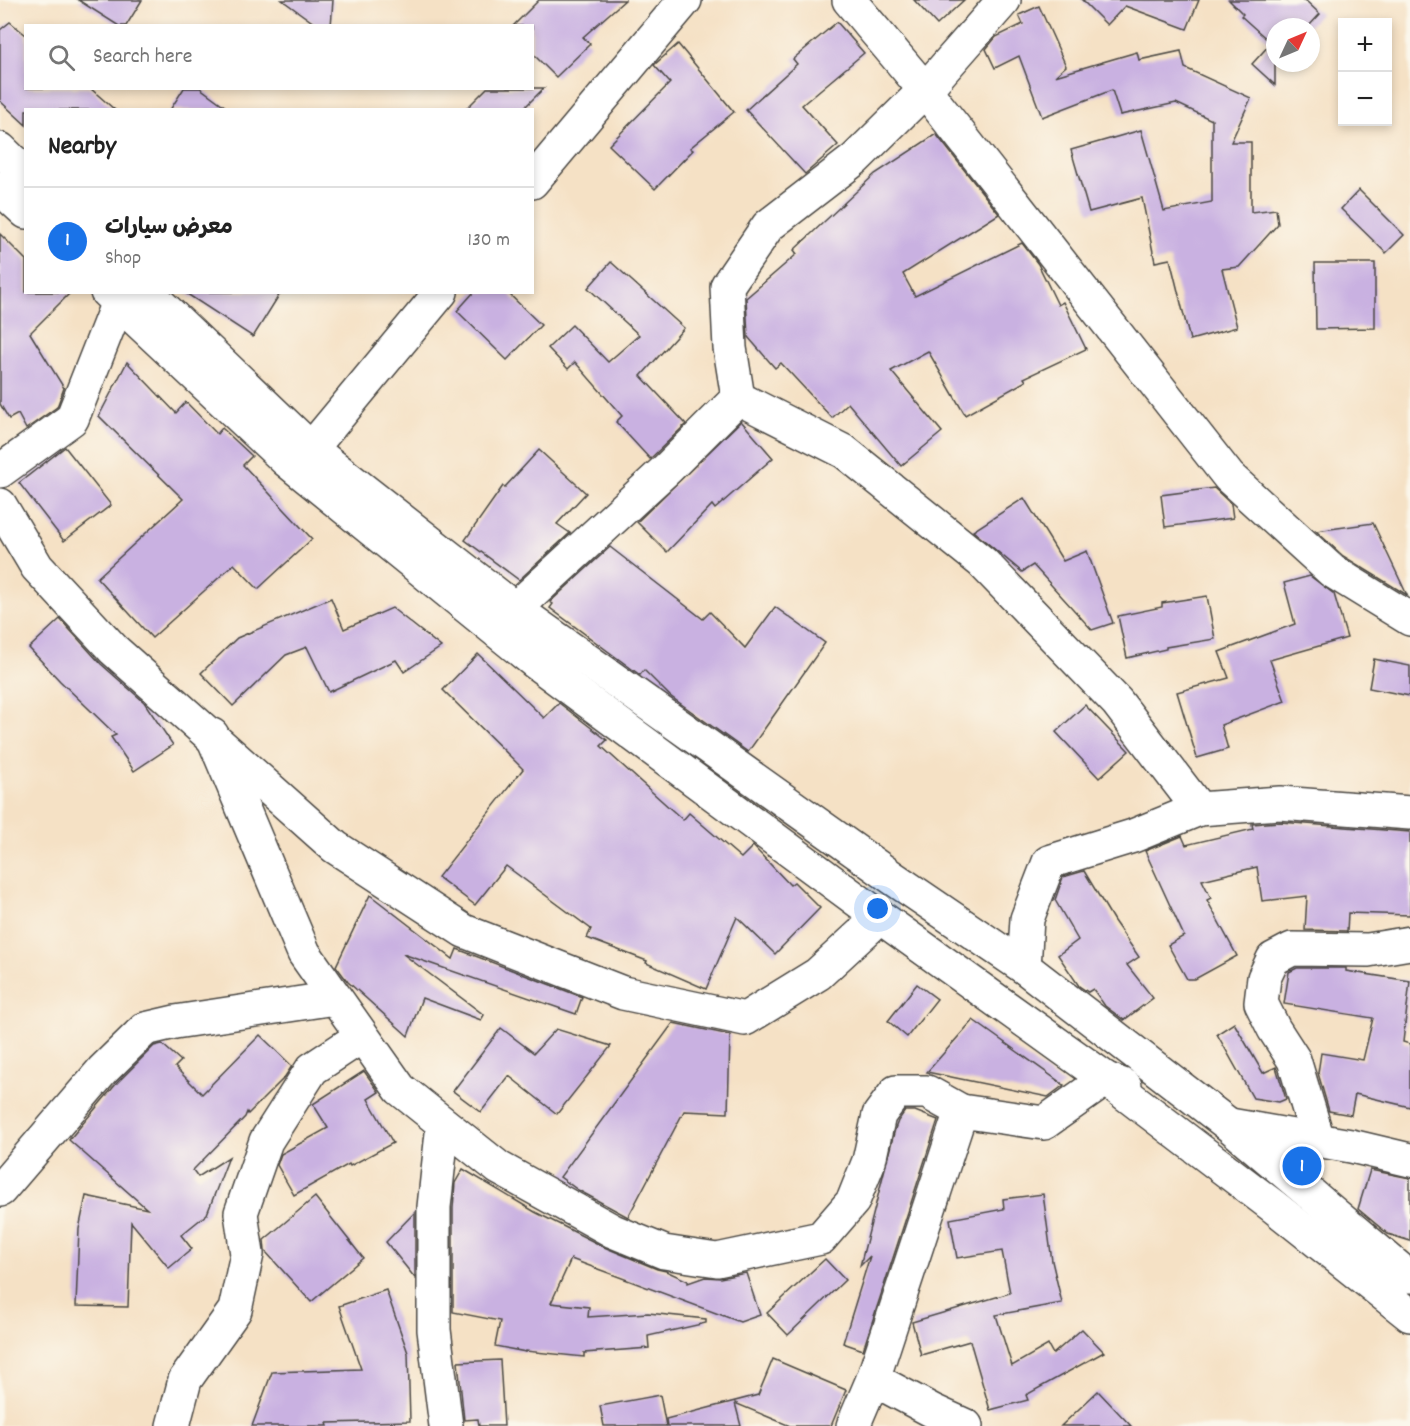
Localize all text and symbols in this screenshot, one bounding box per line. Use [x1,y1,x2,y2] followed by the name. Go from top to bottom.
[1266,18,1320,72] north arrow
[1338,18,1392,126] map controls
[1338,18,1392,72] button: +
[24,24,534,90] search box
[45,41,78,74] icon: search
[93,42,192,73] text: Search here
[1338,72,1392,126] button: −
[48,129,116,166] text: Nearby
[105,213,233,244] text: معرض سيارات
[65,227,70,255] text: 1
[468,227,510,255] text: 130 m
[105,245,141,273] text: Shop
[863,894,892,923] your location
[1282,1144,1322,1188] pin: 1

